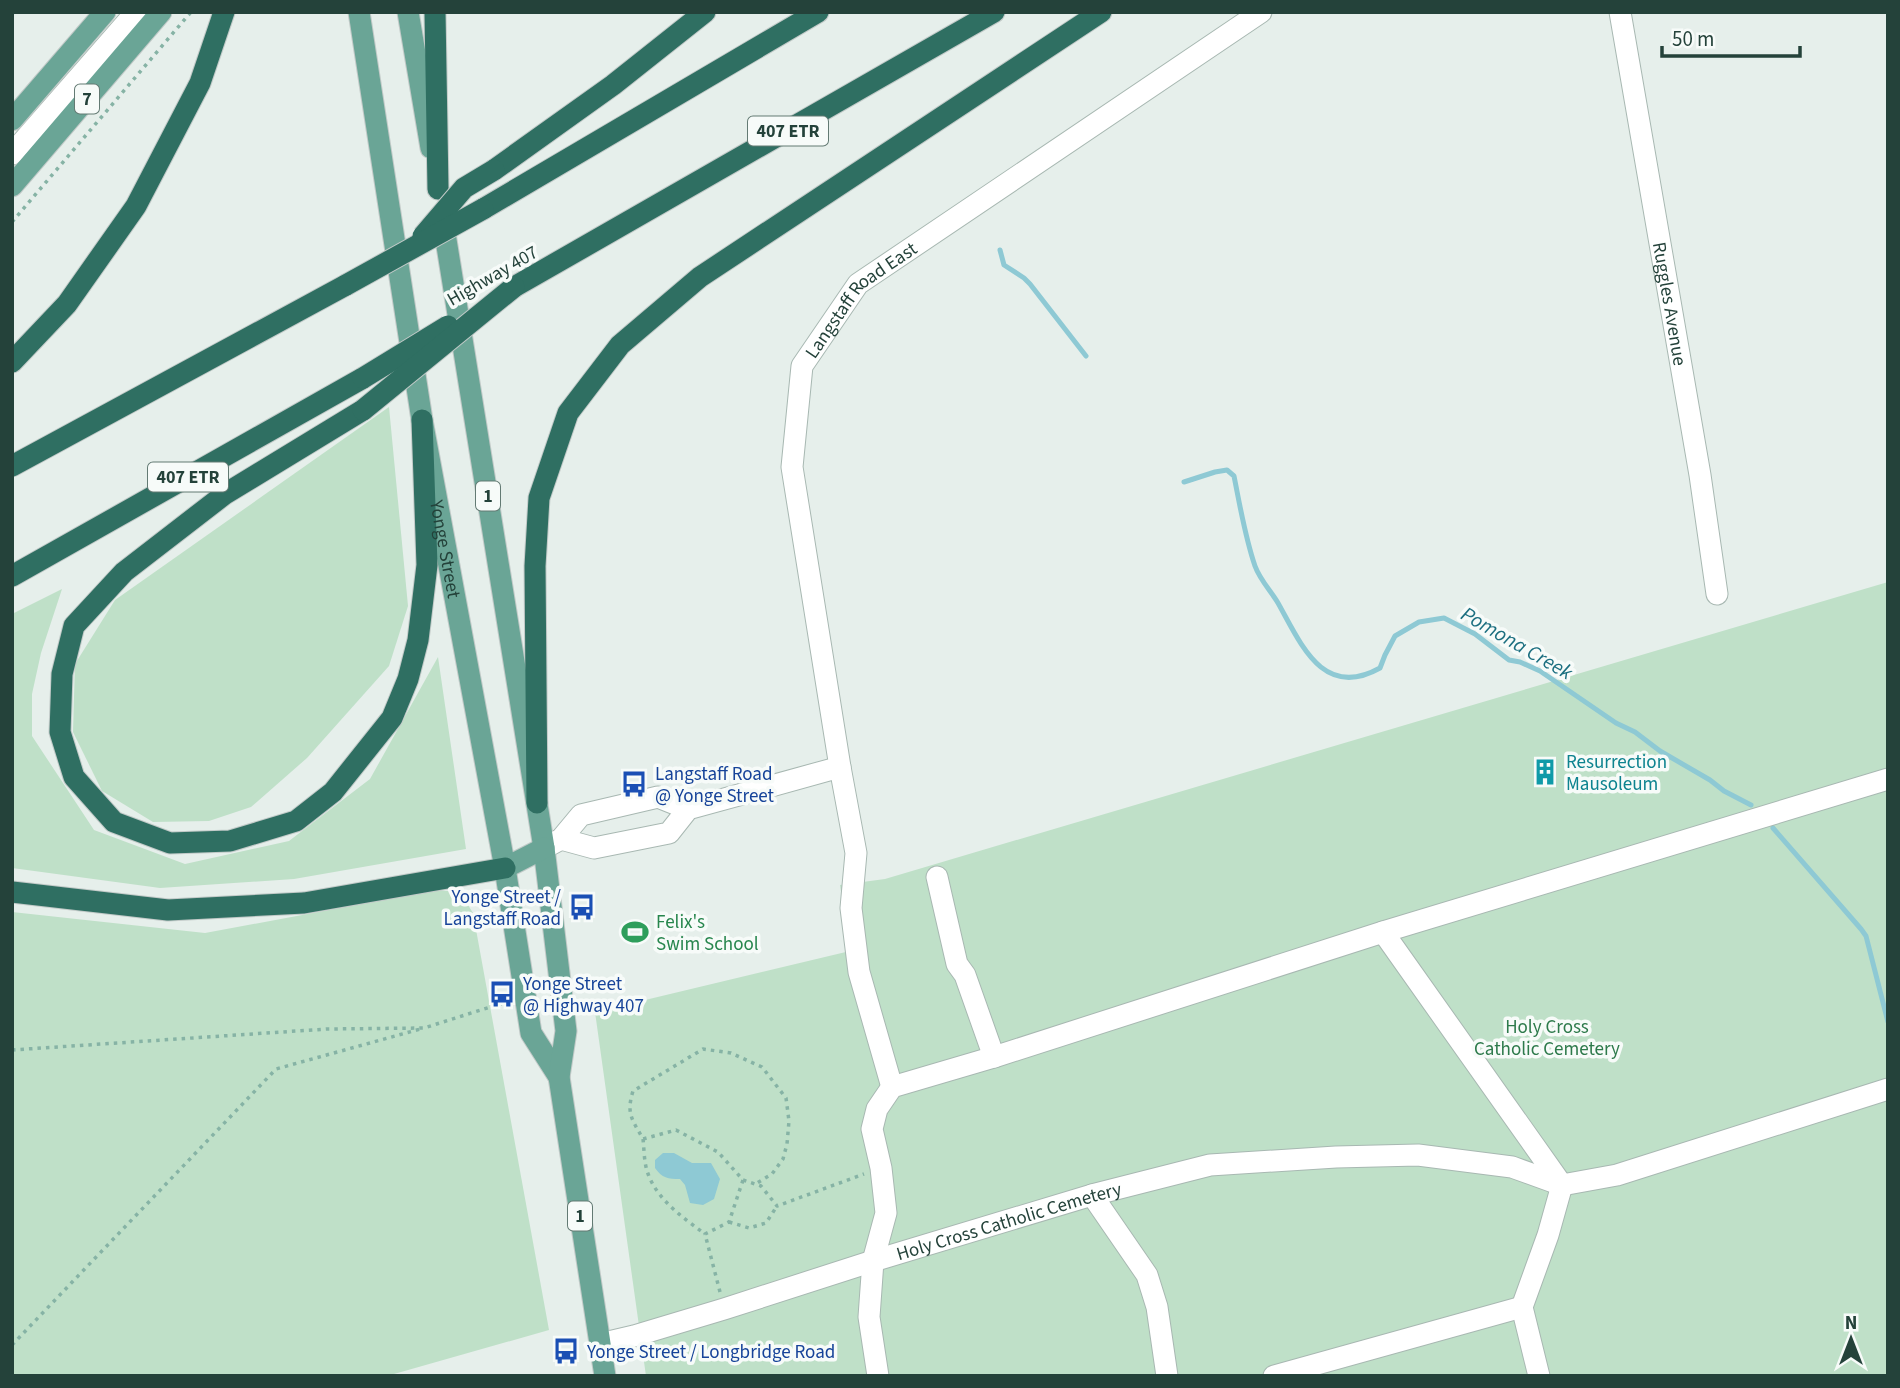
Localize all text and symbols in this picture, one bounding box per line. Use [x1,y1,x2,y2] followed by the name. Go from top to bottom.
[1662,14,1800,58] scale bar
[1672,24,1714,54] text: 50 m
[75,84,99,114] road number: 7
[748,116,828,146] road number: 407 ETR
[799,236,923,364] street label: Langstaff Road East
[442,239,543,313] street label: Highway 407
[1645,240,1693,368] street label: Ruggles Avenue
[148,462,228,491] road number: 407 ETR
[476,482,500,510] road number: 1
[422,497,467,601] street label: Yonge Street
[1455,599,1579,688] water label: Pomona Creek
[1566,749,1667,798] place label: Resurrection Mausoleum
[1530,757,1560,787] building icon: Resurrection Mausoleum
[655,761,775,810] place label: Langstaff Road @ Yonge Street
[619,769,649,799] bus stop icon: Langstaff Road @ Yonge Street
[444,884,561,933] place label: Yonge Street / Langstaff Road
[567,892,597,922] bus stop icon: Yonge Street / Langstaff Road
[656,909,759,958] place label: Felix's Swim School
[620,917,650,947] sports icon: Felix's Swim School
[522,971,644,1020] place label: Yonge Street @ Highway 407
[487,979,517,1009] bus stop icon: Yonge Street @ Highway 407
[1474,1014,1620,1063] park label: Holy Cross Catholic Cemetery
[893,1176,1125,1268] street label: Holy Cross Catholic Cemetery
[568,1202,592,1231] road number: 1
[1816,1304,1886,1374] north arrow
[1845,1310,1857,1337] text: N
[551,1336,581,1366] bus stop icon: Yonge Street / Longbridge Road
[586,1339,835,1366] place label: Yonge Street / Longbridge Road

